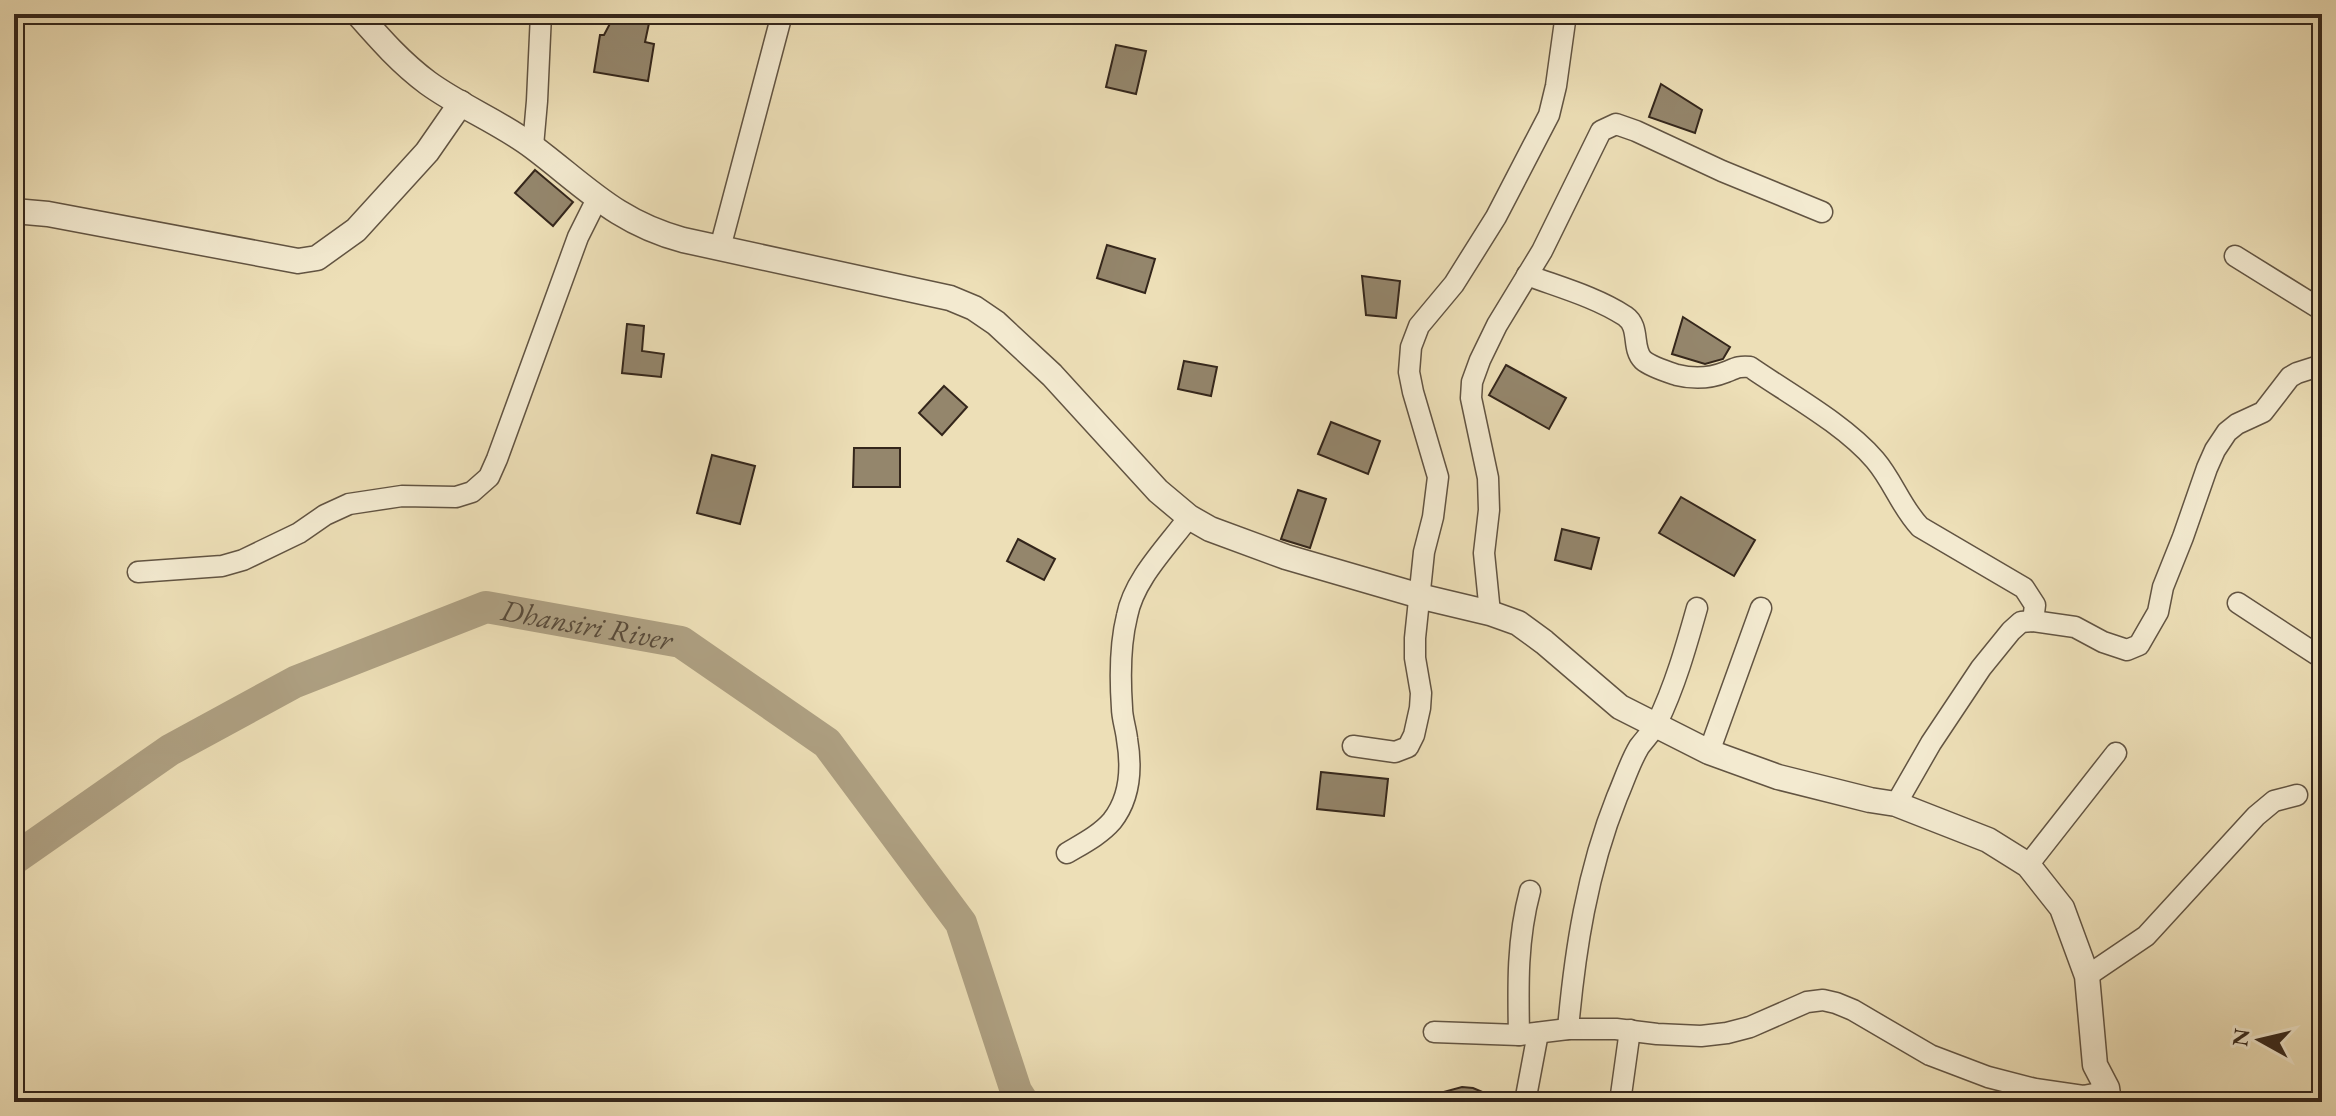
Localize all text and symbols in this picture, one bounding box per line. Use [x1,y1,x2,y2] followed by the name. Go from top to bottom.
[497,590,677,659] water label: Dhansiri River
[2220,1000,2300,1080] north arrow
[2225,1026,2256,1048] text: N

